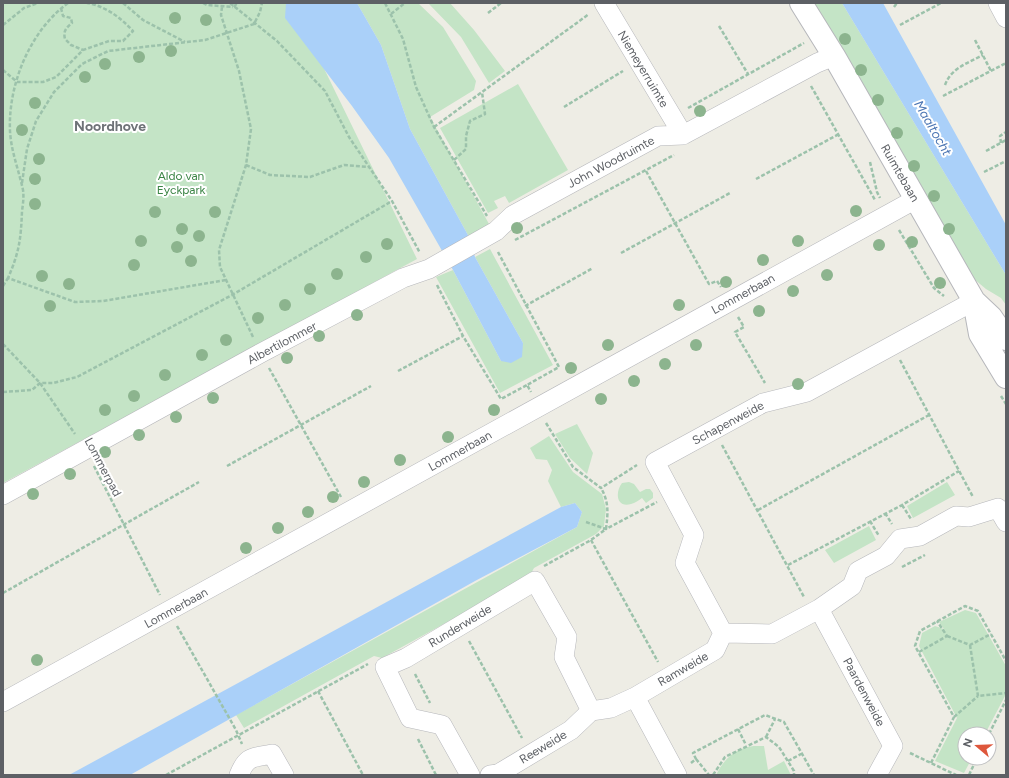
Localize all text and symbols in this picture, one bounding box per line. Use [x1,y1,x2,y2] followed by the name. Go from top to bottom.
[615,28,672,110] street label: Niemeyerruimte
[911,98,955,159] water label: Maaltocht
[74,118,146,135] district label: Noordhove
[565,133,657,191] street label: John Woodruimte
[878,142,922,205] street label: Ruimtebaan
[157,169,206,197] park label: Aldo van Eyckpark
[709,271,777,317] street label: Lommerbaan
[245,319,319,367] street label: Albertilommer
[690,398,767,448] street label: Schapenweide
[426,428,494,474] street label: Lommerbaan
[82,435,124,499] street label: Lommerpad
[142,585,210,631] street label: Lommerbaan
[426,602,494,650] street label: Runderweide
[655,649,711,689] street label: Ramweide
[840,655,888,729] street label: Paardenweide
[957,726,997,766] north arrow
[517,727,570,767] street label: Reeweide
[960,737,976,749] text: N

